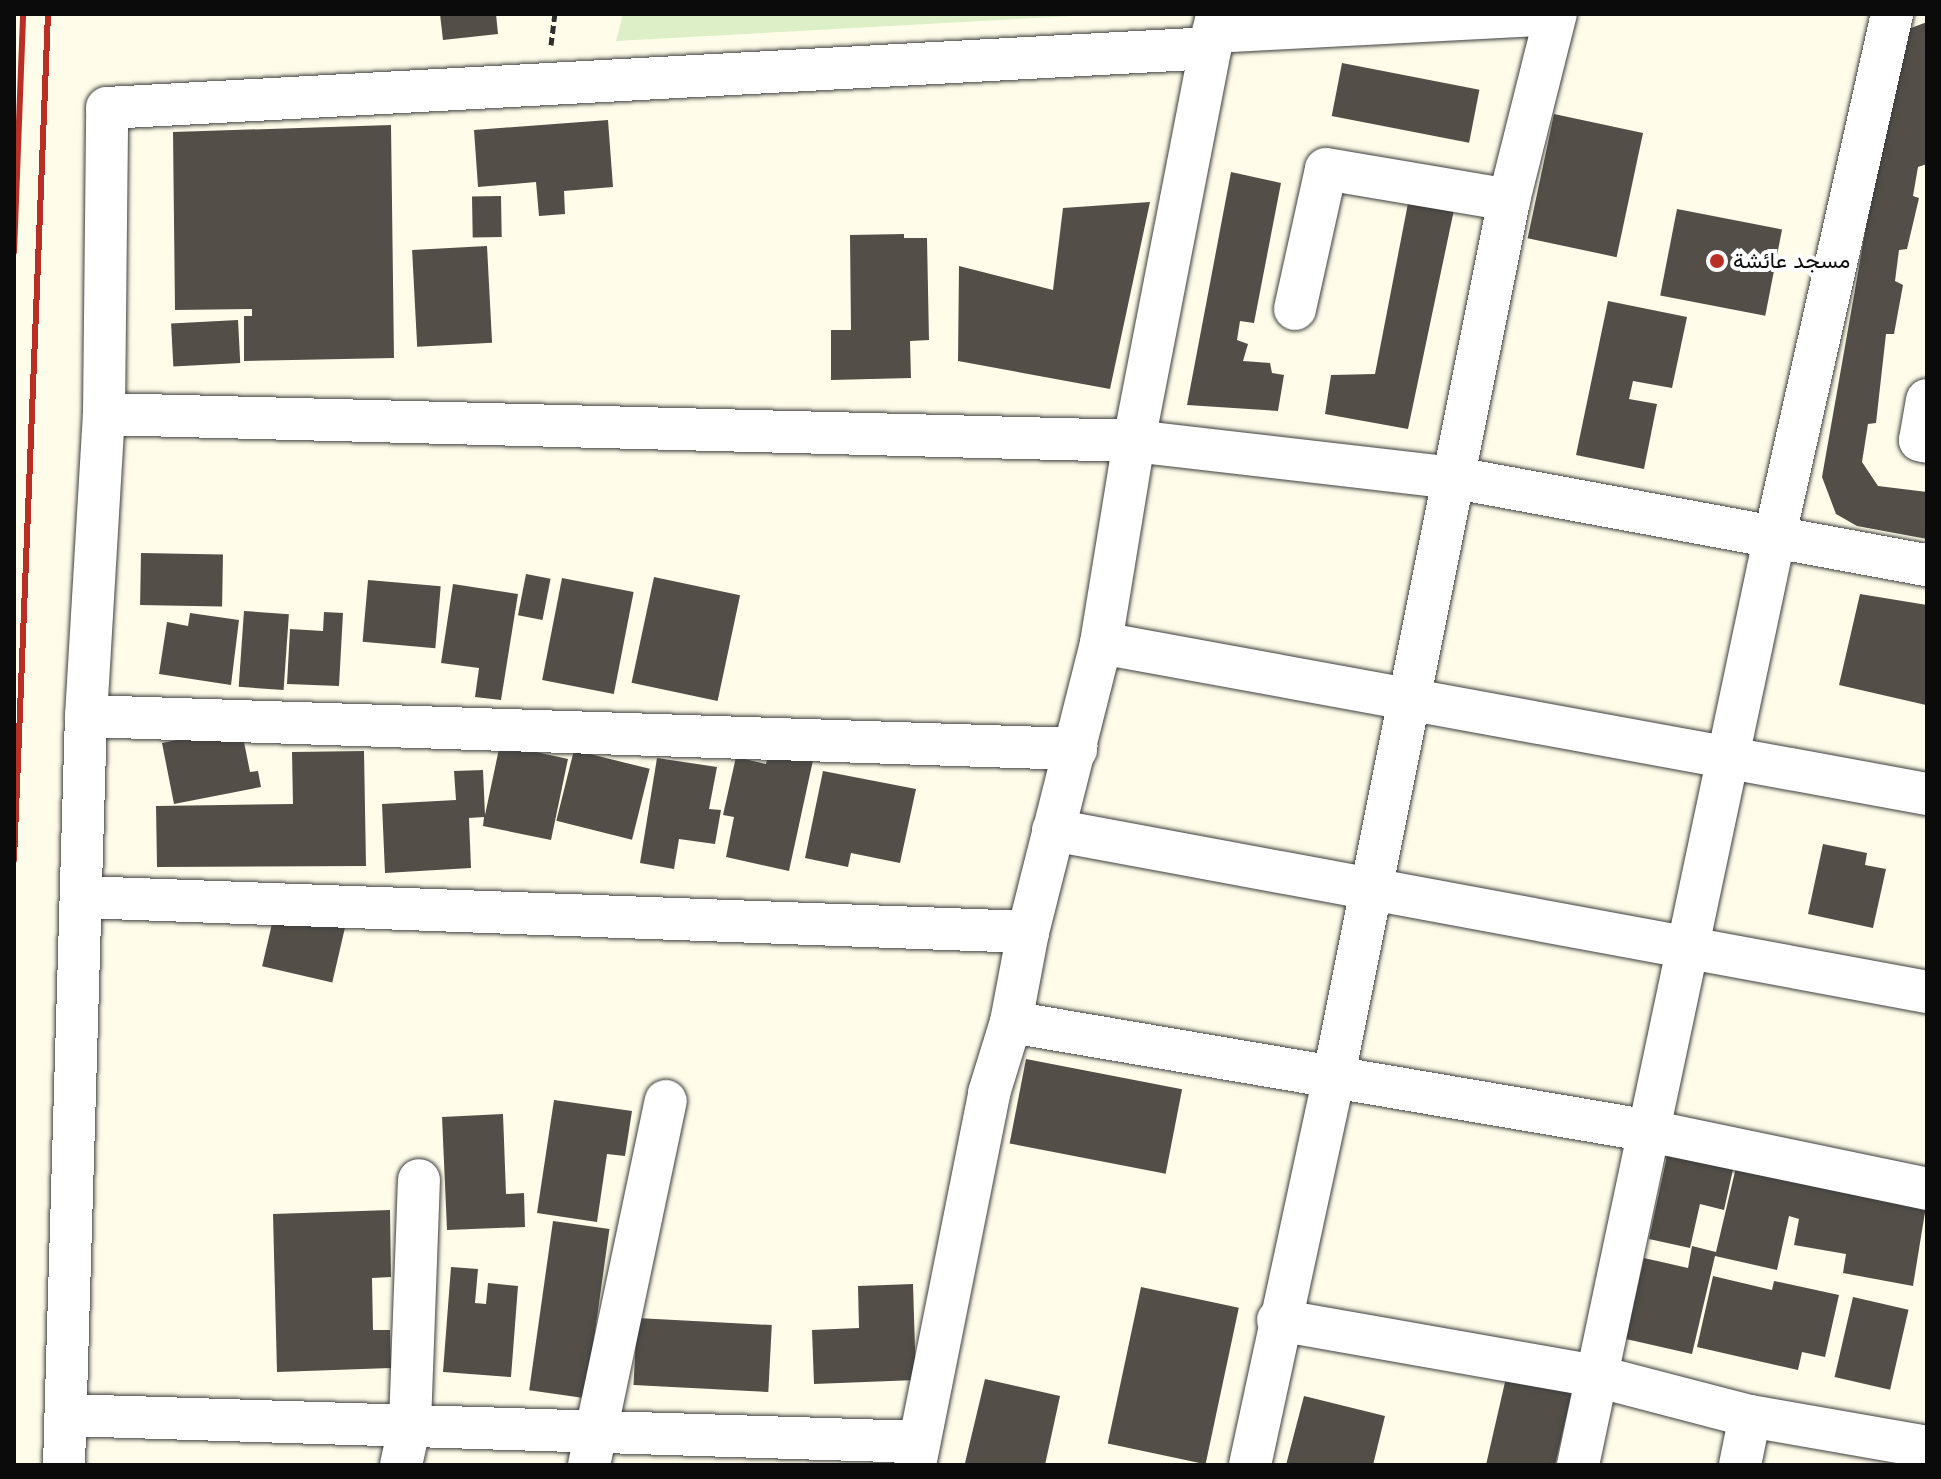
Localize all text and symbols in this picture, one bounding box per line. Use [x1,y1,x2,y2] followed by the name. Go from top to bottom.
[1733,248,1850,274] place label: مسجد عائشة
[1708,252,1726,270] marker: مسجد عائشة

